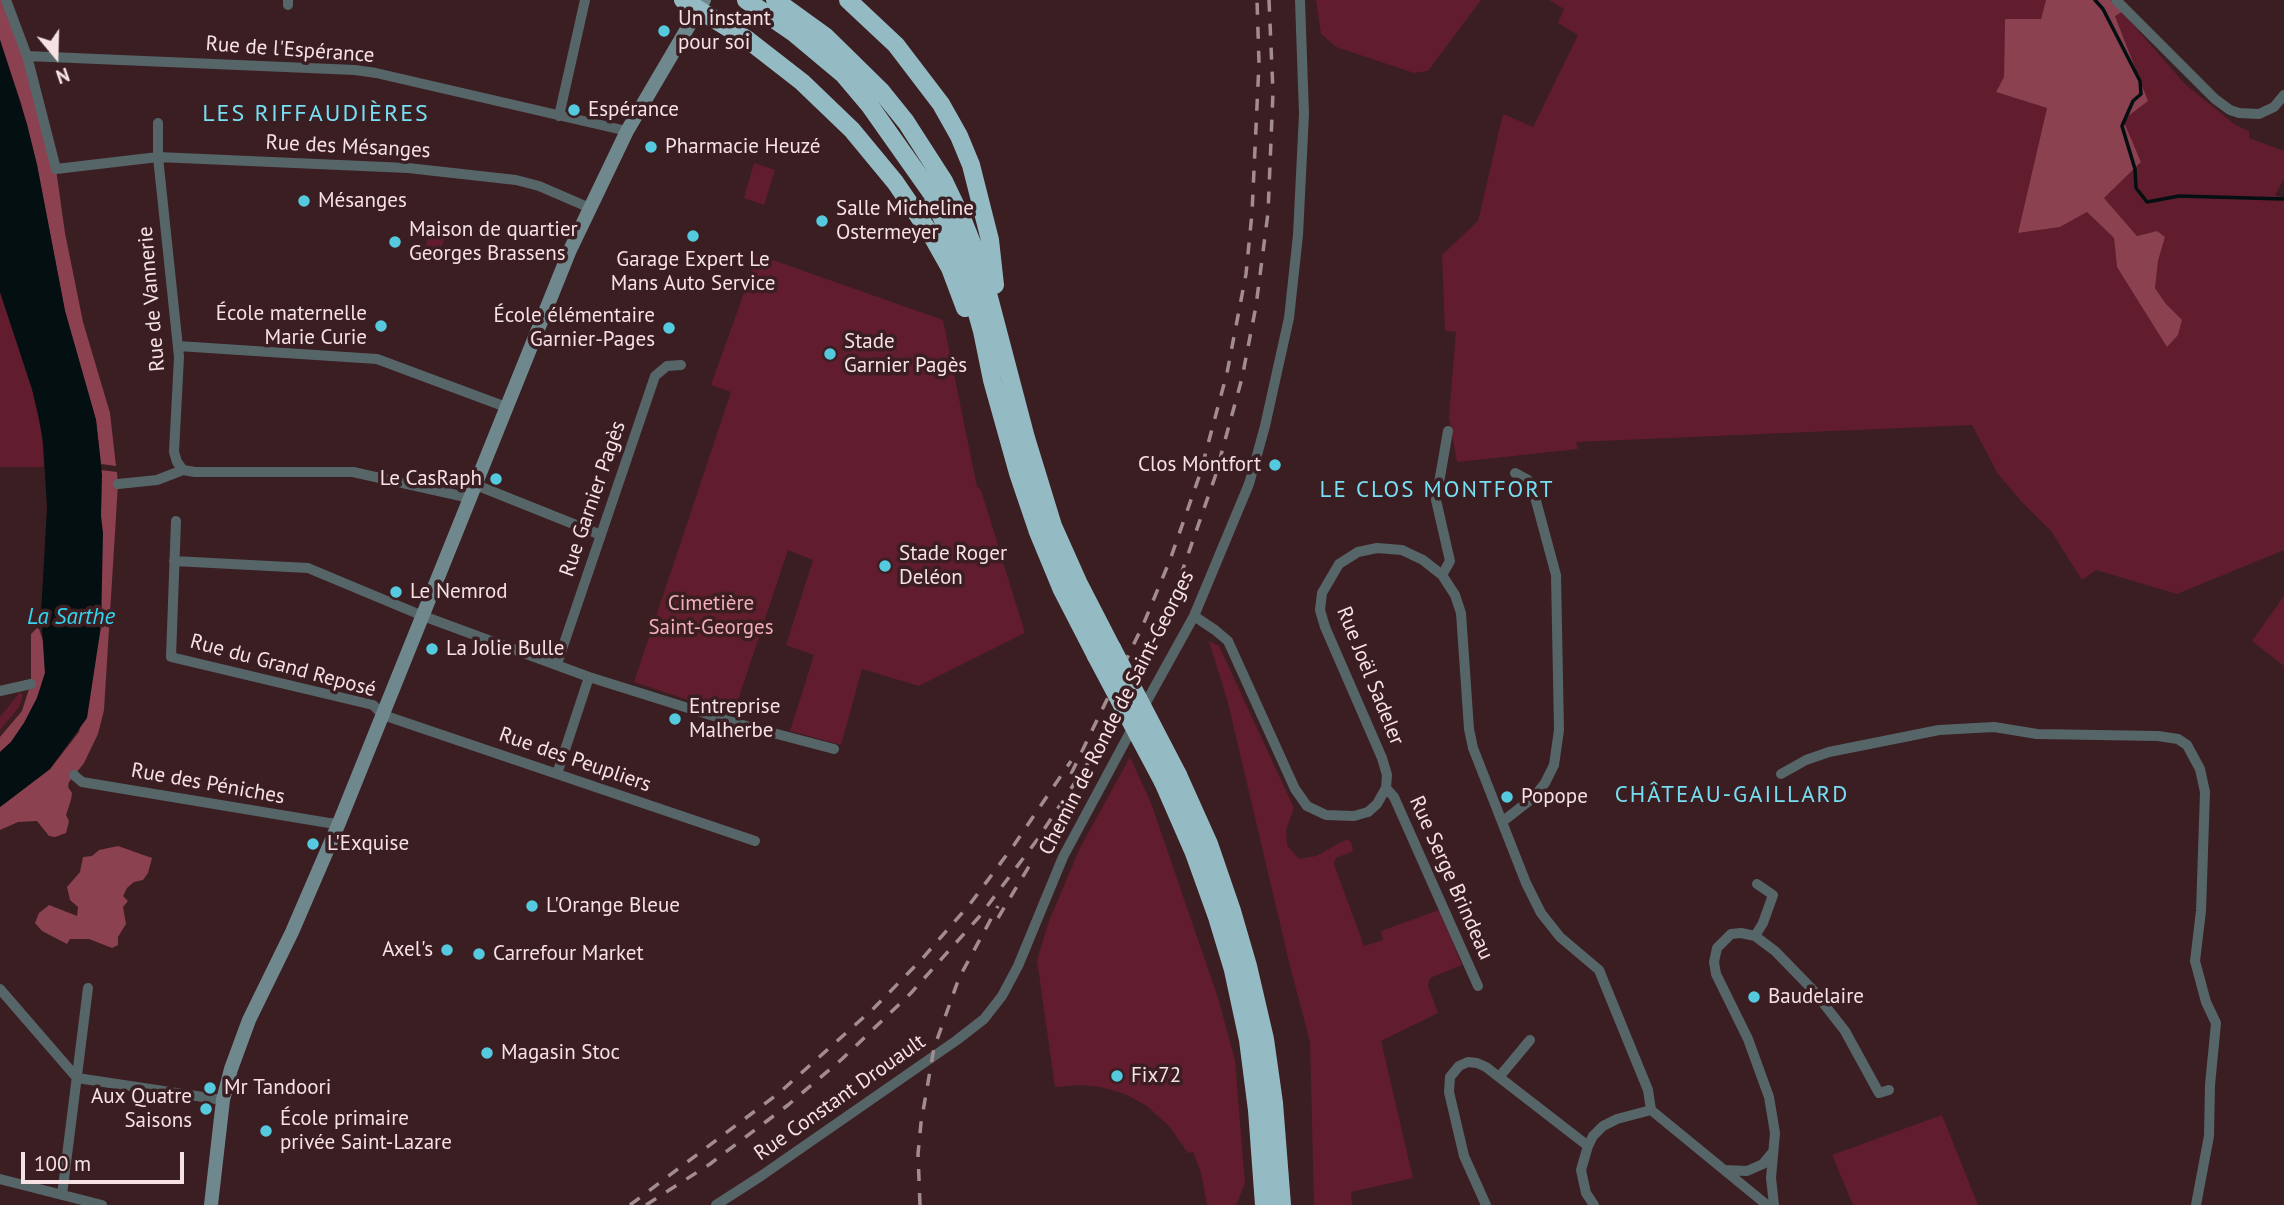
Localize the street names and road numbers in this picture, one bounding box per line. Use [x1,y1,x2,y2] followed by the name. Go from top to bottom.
[205,32,375,68] street label: Rue de l'Espérance
[265,130,431,164] street label: Rue des Mésanges
[133,225,171,373] street label: Rue de Vannerie
[555,418,631,580] street label: Rue Garnier Pagès
[1034,566,1200,860] street label: Chemin de Ronde de Saint-Georges
[1331,603,1409,749] street label: Rue Joël Sadeler
[187,629,379,703] street label: Rue du Grand Reposé
[496,722,654,798] street label: Rue des Peupliers
[129,758,287,810] street label: Rue des Péniches
[1404,792,1498,964] street label: Rue Serge Brindeau
[750,1029,930,1167] street label: Rue Constant Drouault

